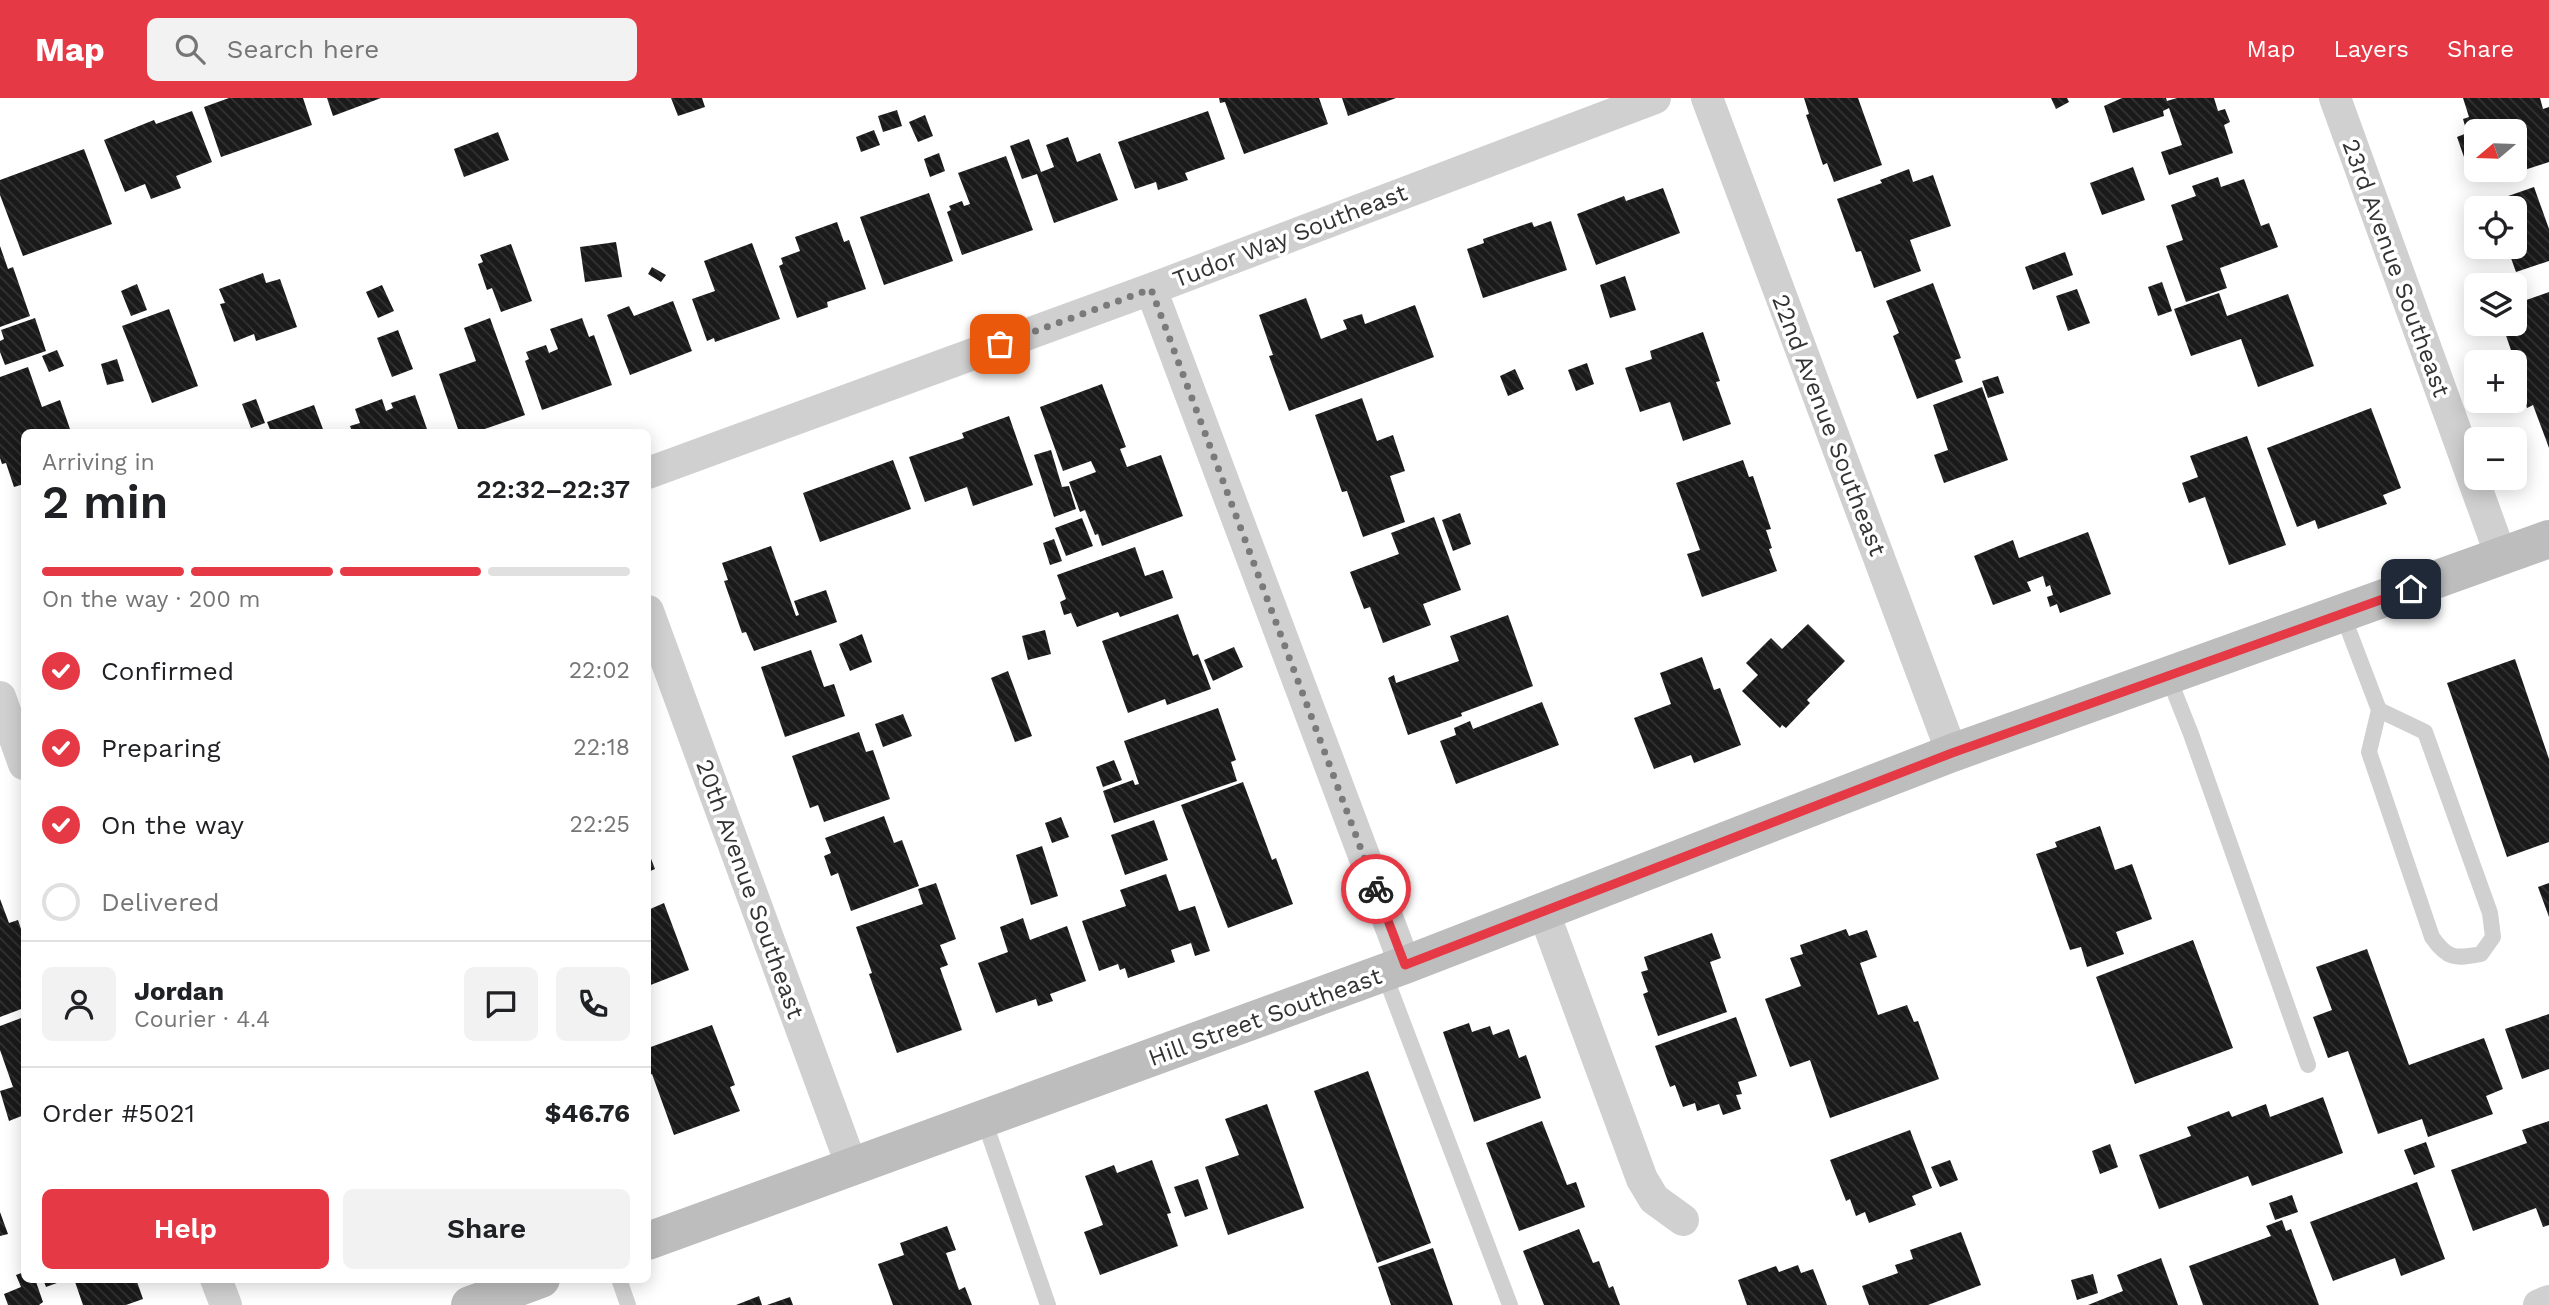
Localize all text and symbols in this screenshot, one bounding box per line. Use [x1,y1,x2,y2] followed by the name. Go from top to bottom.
[147,18,637,81] search box
[35,30,105,69] text: Map
[171,30,209,68] icon: search
[227,34,379,64] text: Search here
[2247,35,2295,63] text: Map
[2333,35,2409,63] text: Layers
[2447,35,2514,63] text: Share
[2464,119,2527,182] north arrow
[2464,119,2527,490] map controls
[2336,135,2456,401] street label: 23rd Avenue Southeast
[1169,178,1411,294] street label: Tudor Way Southeast
[2464,196,2527,259] button: locate
[2464,273,2527,336] button: layers
[1766,290,1892,560] street label: 22nd Avenue Southeast
[970,314,1030,374] pin
[981,325,1019,363] icon: bag
[2464,350,2527,413] button: +
[2464,427,2527,490] button: −
[42,449,155,476] text: Arriving in
[476,474,630,504] text: 22:32–22:37
[42,475,168,529] text: 2 min
[2381,559,2441,619] pin
[2392,570,2430,608] icon: home
[42,586,260,613] text: On the way · 200 m
[42,652,80,690] icon: check
[101,656,234,686] text: Confirmed
[569,657,630,684] text: 22:02
[42,729,80,767] icon: check
[101,733,221,763] text: Preparing
[573,734,630,761] text: 22:18
[690,756,810,1022] street label: 20th Avenue Southeast
[42,806,80,844] icon: check
[101,810,244,840] text: On the way
[570,811,630,838] text: 22:25
[1341,854,1411,924] courier
[1357,870,1395,908] icon: bike
[101,887,220,917] text: Delivered
[1145,962,1385,1072] street label: Hill Street Southeast
[42,967,116,1041] button: person
[464,967,538,1041] button: chat
[556,967,630,1041] button: phone
[134,976,224,1006] text: Jordan
[134,1006,270,1033] text: Courier · 4.4
[42,1098,195,1128] text: Order #5021
[545,1098,630,1128] text: $46.76
[42,1189,329,1269] button: Help
[343,1189,630,1269] button: Share

